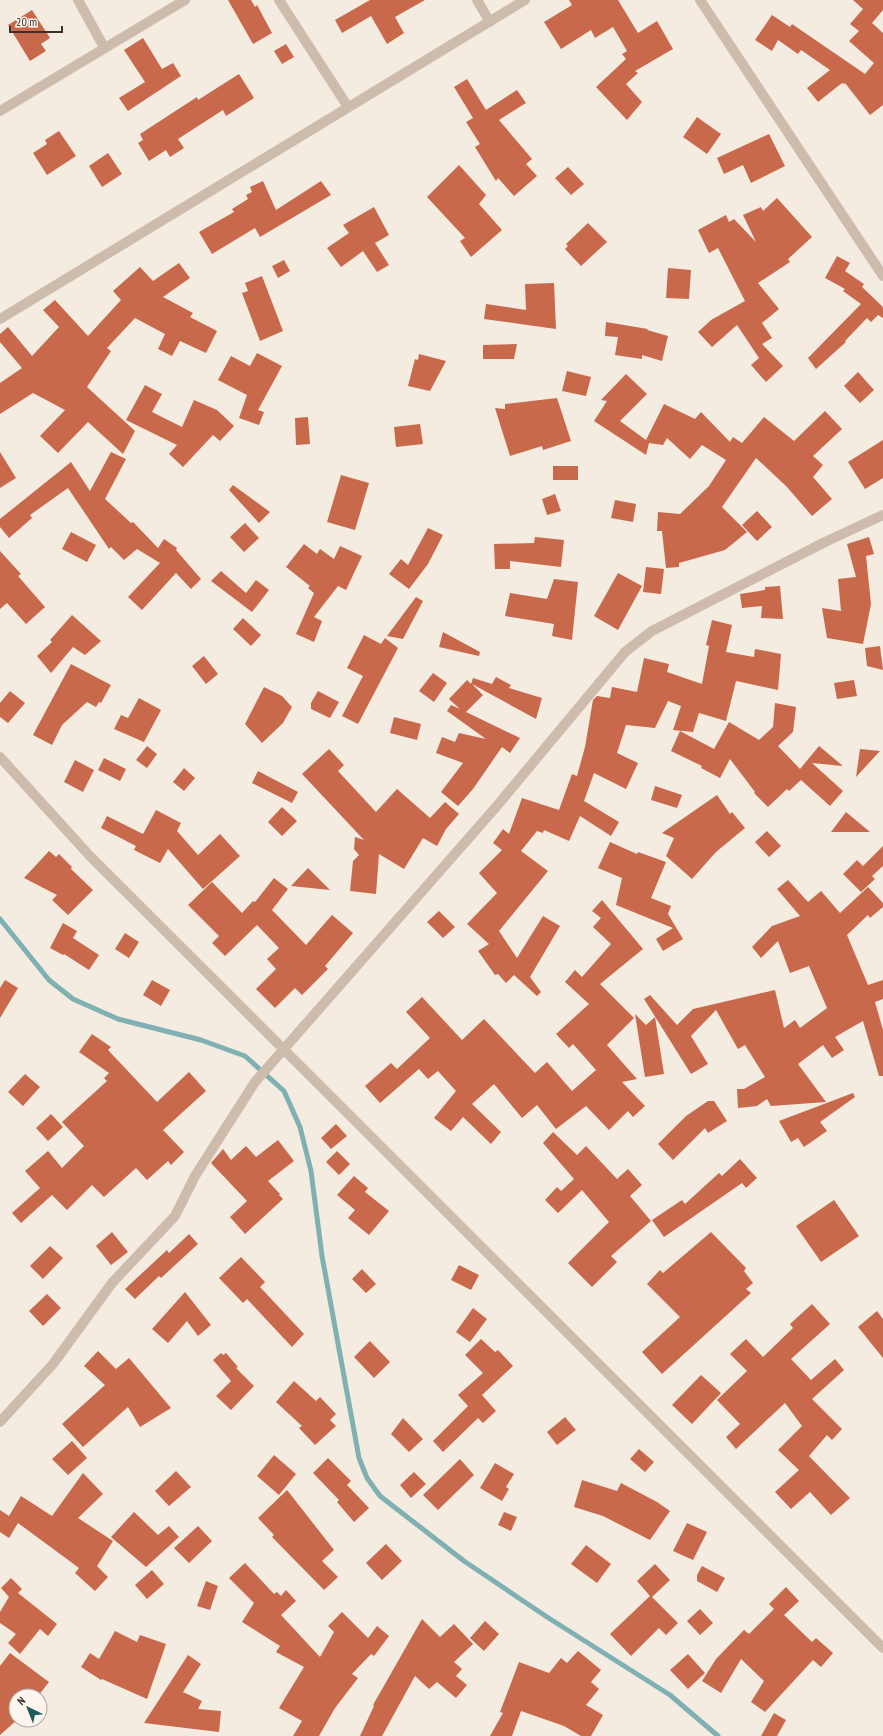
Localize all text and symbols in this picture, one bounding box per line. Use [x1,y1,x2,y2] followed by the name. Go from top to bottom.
[10,8,62,34] scale bar
[16,14,37,29] text: 20 m
[8,1688,48,1728] north arrow
[14,1694,28,1708] text: N

